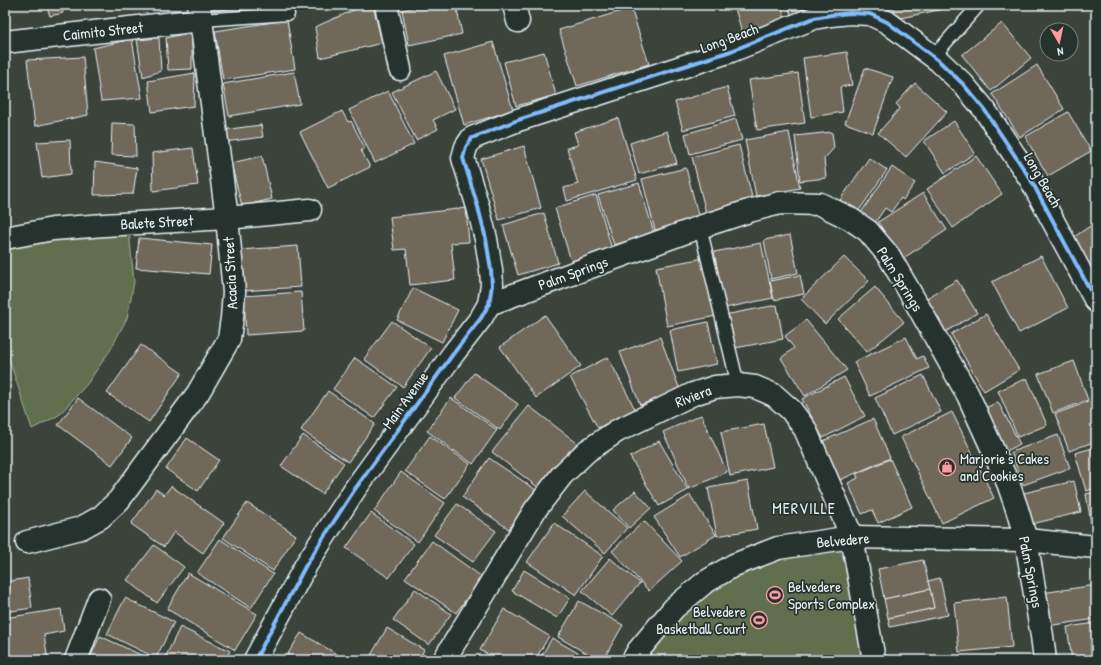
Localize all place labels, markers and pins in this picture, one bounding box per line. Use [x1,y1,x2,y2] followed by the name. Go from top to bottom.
[960,448,1049,486] place label: Marjorie's Cakes and Cookies
[937,457,957,477] shop icon: Marjorie's Cakes and Cookies
[788,576,875,614] place label: Belvedere Sports Complex
[765,585,785,605] sports icon: Belvedere Sports Complex
[656,601,747,639] place label: Belvedere Basketball Court
[749,610,769,630] sports icon: Belvedere Basketball Court

